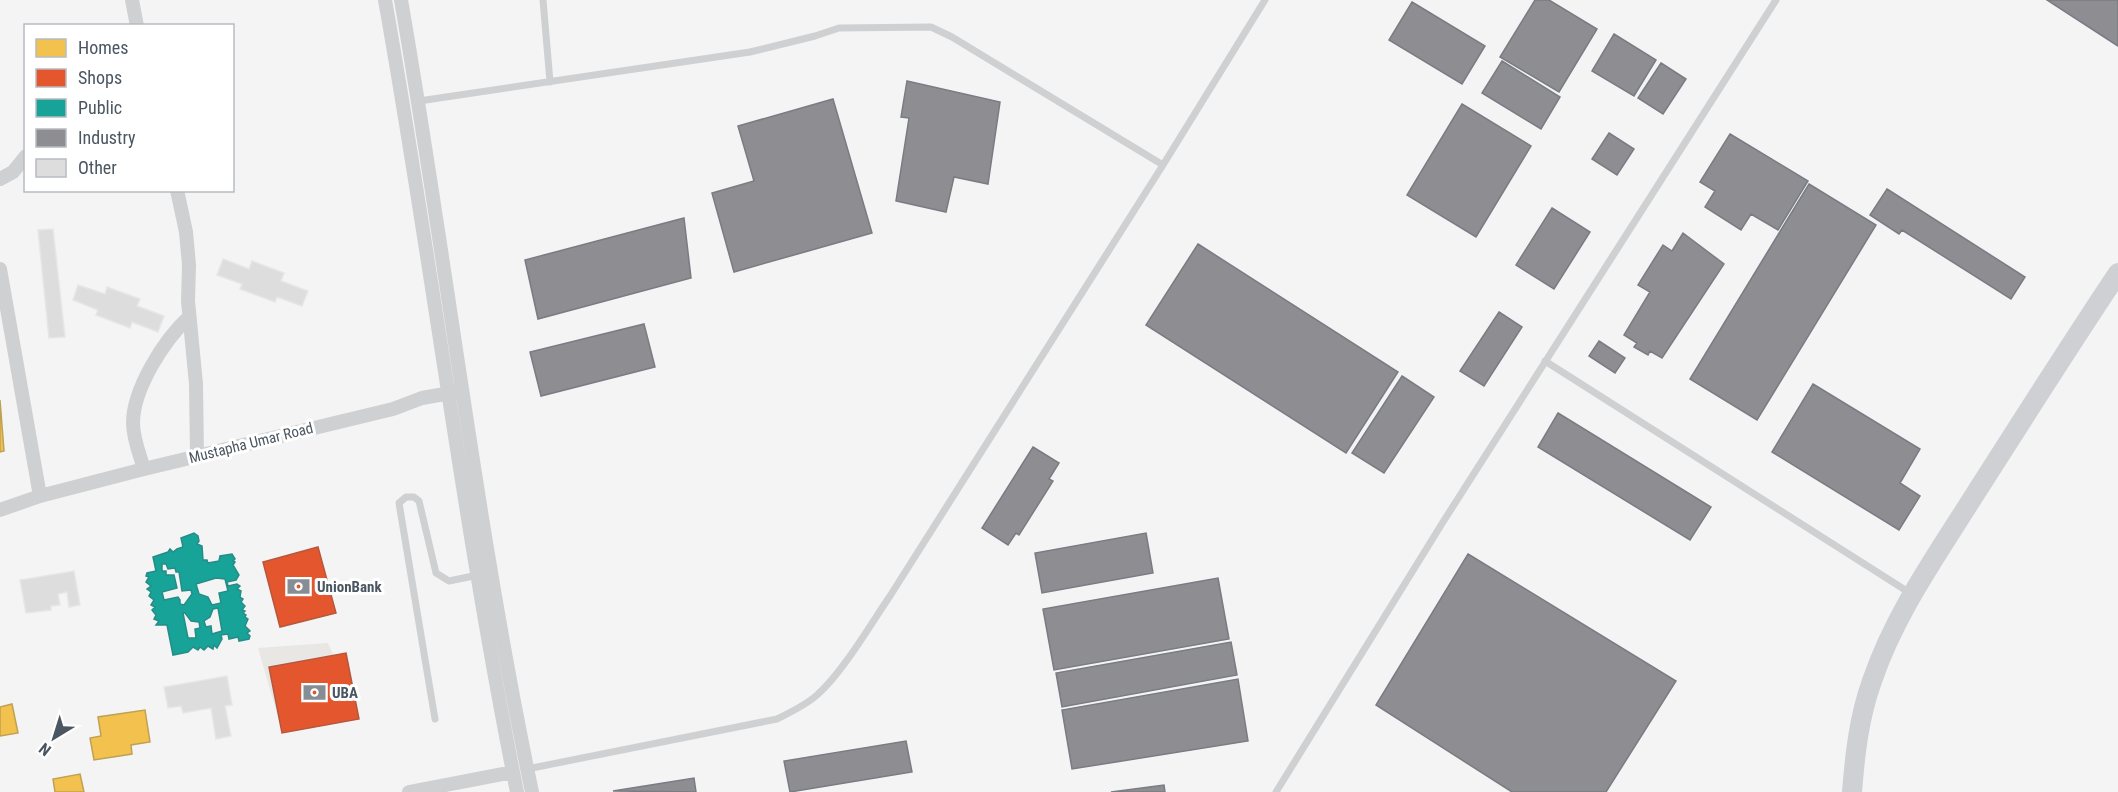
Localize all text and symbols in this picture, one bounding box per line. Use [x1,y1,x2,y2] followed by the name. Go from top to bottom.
[24,24,234,192] legend
[78,37,128,58] text: Homes
[78,67,122,88] text: Shops
[78,97,122,118] text: Public
[78,127,136,148] text: Industry
[78,157,117,178] text: Other
[187,419,315,467] street label: Mustapha Umar Road
[286,574,312,600] bank icon: UnionBank
[317,578,382,596] place label: UnionBank
[301,680,327,706] bank icon: UBA
[332,684,358,702] place label: UBA
[24,708,84,768] north arrow
[35,739,55,760] text: N

